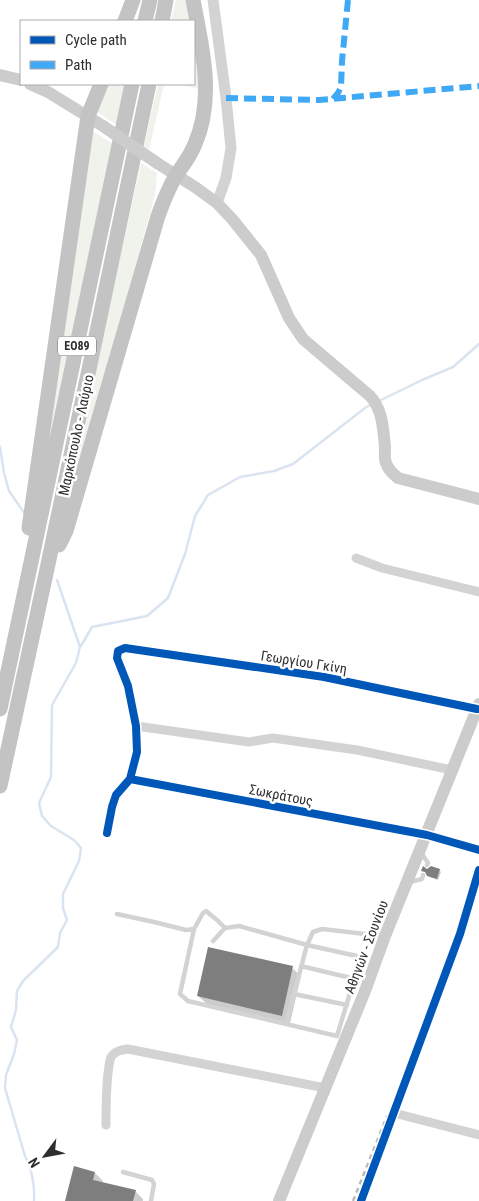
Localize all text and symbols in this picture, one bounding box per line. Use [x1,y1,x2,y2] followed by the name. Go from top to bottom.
[20,20,195,85] legend
[65,31,127,49] text: Cycle path
[65,56,92,74] text: Path
[58,336,96,356] road number: ΕΟ89
[55,373,97,497] street label: Μαρκόπουλο - Λαύριο
[260,647,348,677] street label: Γεωργίου Γκίνη
[248,781,314,809] street label: Σωκράτους
[341,898,391,996] street label: Αθηνών - Σουνίου
[20,1131,70,1181] north arrow
[25,1155,43,1171] text: N

